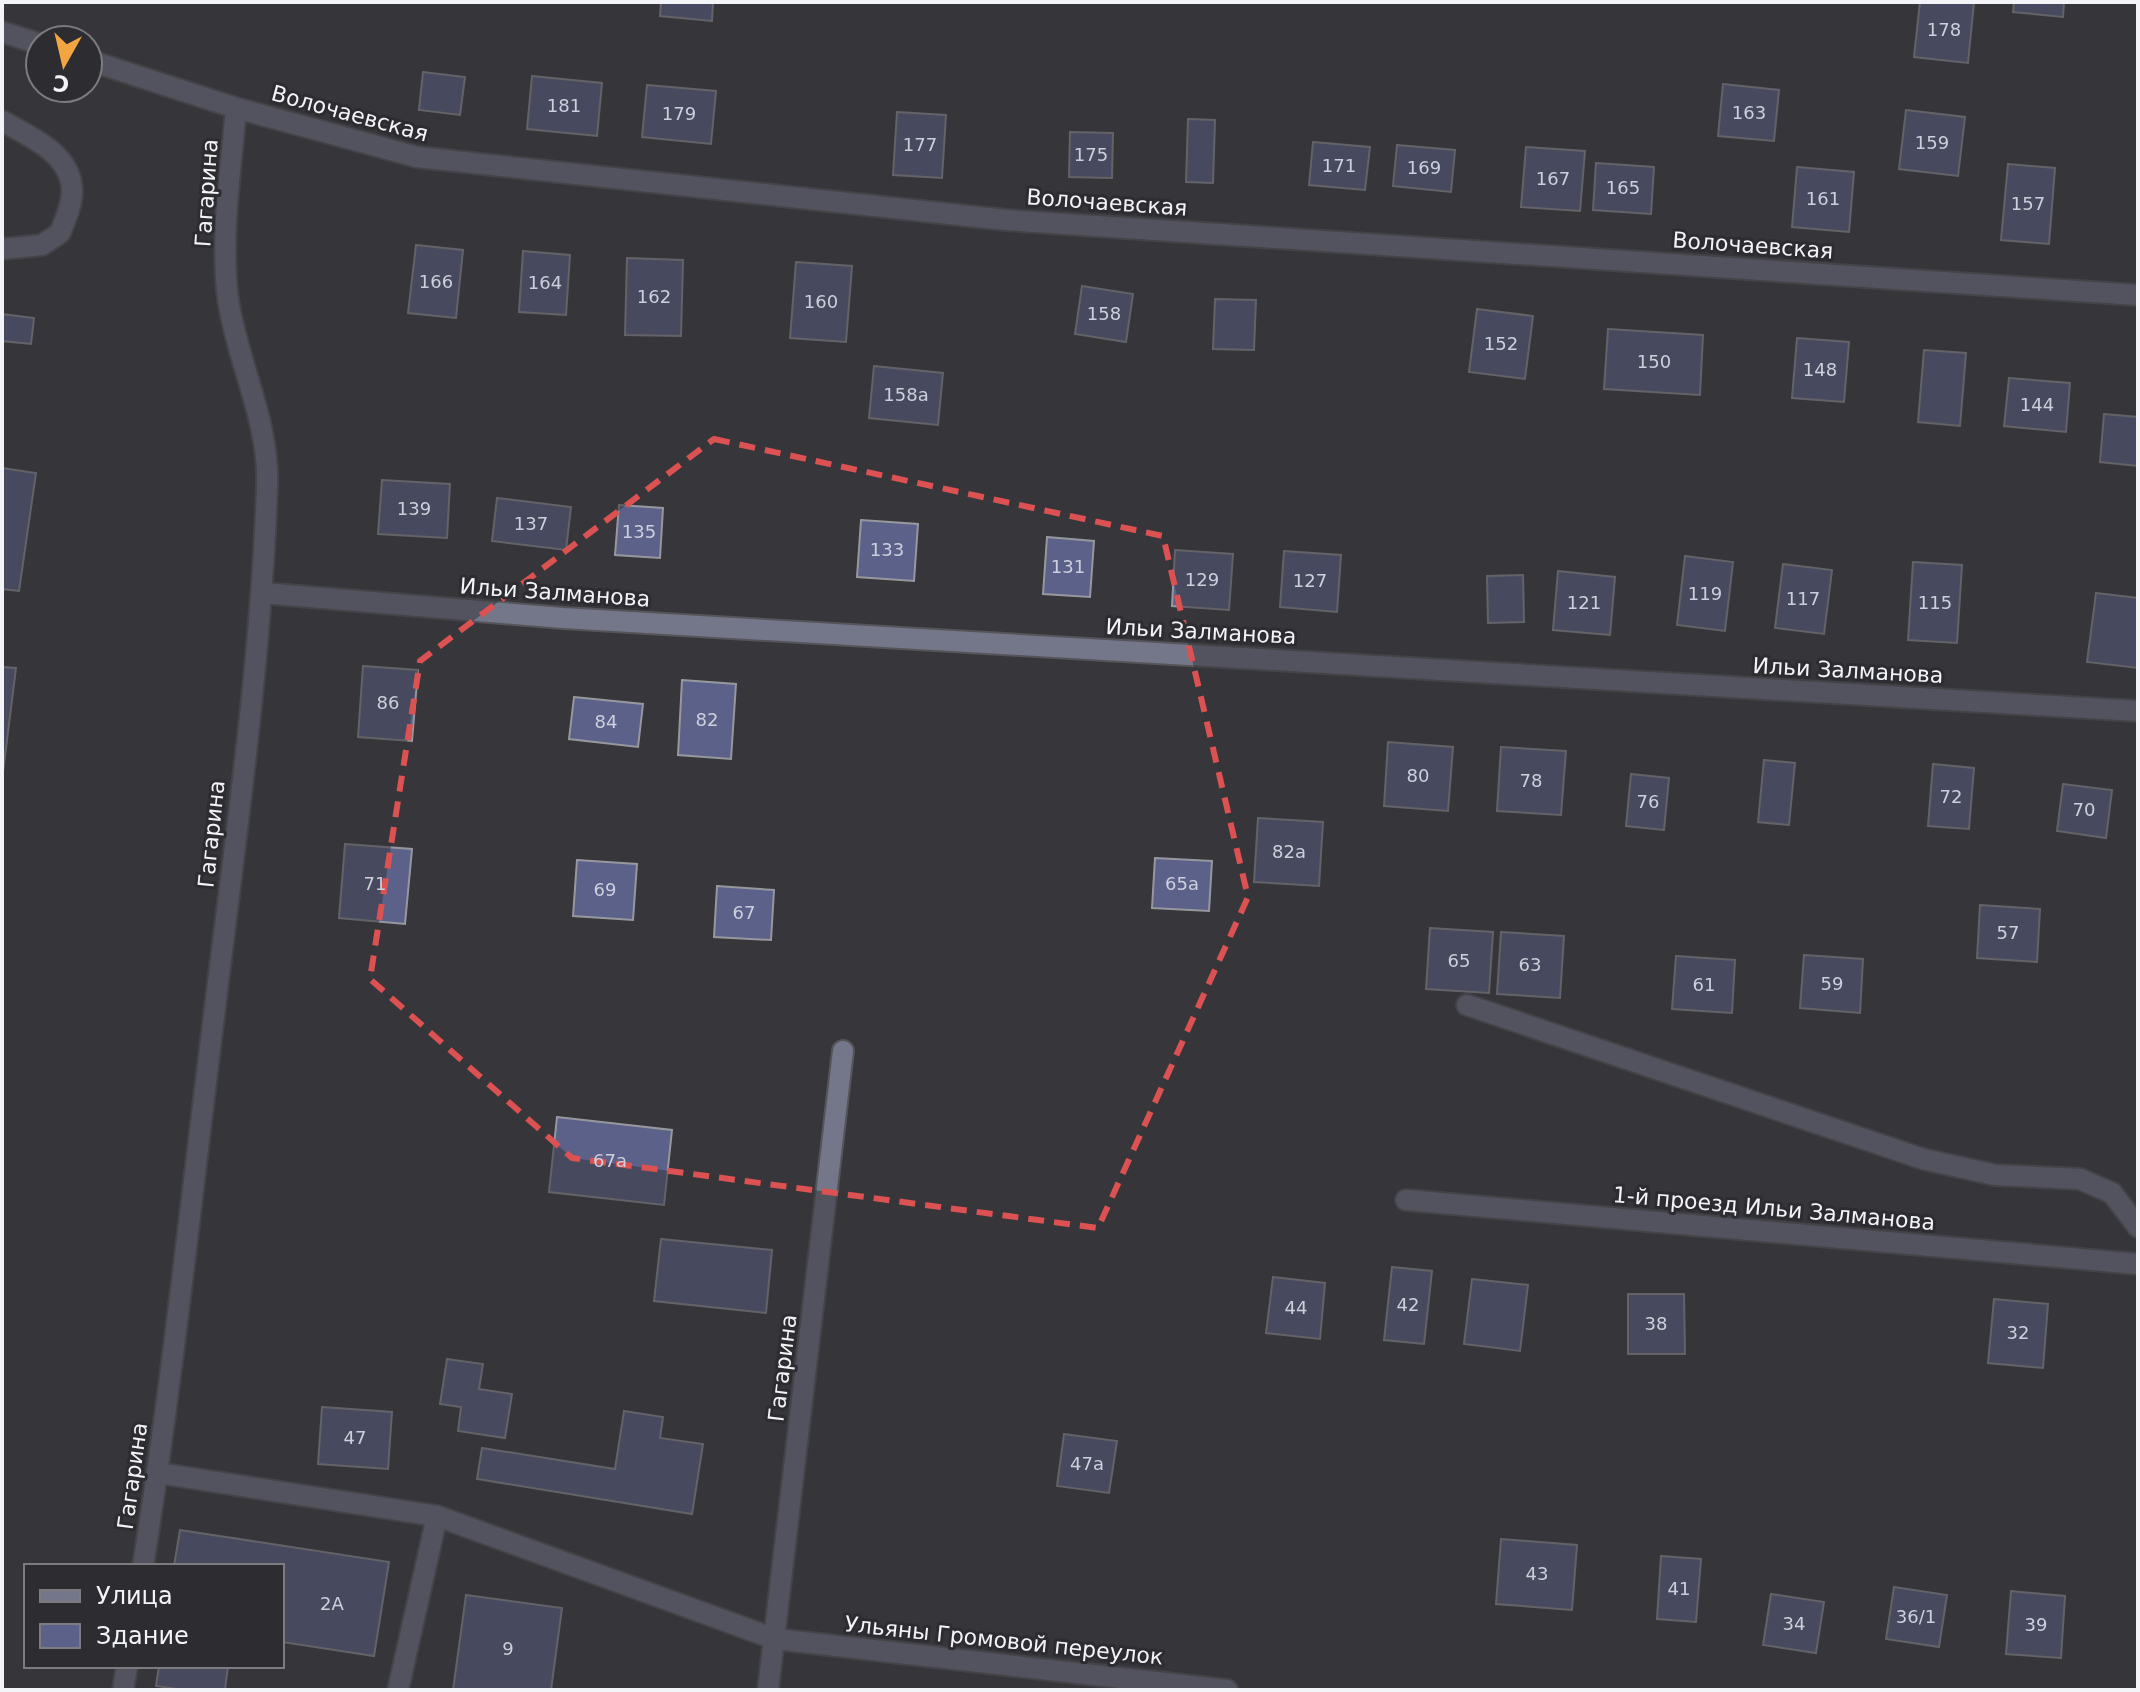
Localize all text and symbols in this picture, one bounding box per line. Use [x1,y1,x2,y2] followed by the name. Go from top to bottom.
[1927,19,1961,40] house number: 178
[24,24,104,104] north arrow
[52,70,71,97] text: С
[269,81,431,146] street label: Волочаевская
[547,95,581,116] house number: 181
[1732,102,1766,123] house number: 163
[662,103,696,124] house number: 179
[1915,132,1949,153] house number: 159
[903,134,937,155] house number: 177
[190,138,223,248] street label: Гагарина
[1074,144,1108,165] house number: 175
[1322,155,1356,176] house number: 171
[1407,157,1441,178] house number: 169
[1536,168,1570,189] house number: 167
[1606,177,1640,198] house number: 165
[1026,184,1188,221] street label: Волочаевская
[1806,188,1840,209] house number: 161
[2011,193,2045,214] house number: 157
[1672,227,1834,264] street label: Волочаевская
[419,271,453,292] house number: 166
[528,272,562,293] house number: 164
[637,286,671,307] house number: 162
[804,291,838,312] house number: 160
[1087,303,1121,324] house number: 158
[1484,333,1518,354] house number: 152
[1637,351,1671,372] house number: 150
[1803,359,1837,380] house number: 148
[883,384,929,405] house number: 158а
[2020,394,2054,415] house number: 144
[397,498,431,519] house number: 139
[514,513,548,534] house number: 137
[622,521,656,542] house number: 135
[870,539,904,560] house number: 133
[1051,556,1085,577] house number: 131
[1185,569,1219,590] house number: 129
[1293,570,1327,591] house number: 127
[459,573,651,612] street label: Ильи Залманова
[1688,583,1722,604] house number: 119
[1786,588,1820,609] house number: 117
[1567,592,1601,613] house number: 121
[1918,592,1952,613] house number: 115
[1105,614,1297,649] street label: Ильи Залманова
[1752,653,1944,688] street label: Ильи Залманова
[377,692,399,713] house number: 86
[696,709,718,730] house number: 82
[595,711,617,732] house number: 84
[1407,765,1429,786] house number: 80
[1520,770,1542,791] house number: 78
[193,779,230,889] street label: Гагарина
[1940,786,1962,807] house number: 72
[1637,791,1659,812] house number: 76
[2073,799,2095,820] house number: 70
[1272,841,1306,862] house number: 82а
[364,873,386,894] house number: 71
[1165,873,1199,894] house number: 65а
[594,879,616,900] house number: 69
[733,902,755,923] house number: 67
[1997,922,2019,943] house number: 57
[1448,950,1470,971] house number: 65
[1519,954,1541,975] house number: 63
[1821,973,1843,994] house number: 59
[1693,974,1715,995] house number: 61
[593,1150,627,1171] house number: 67а
[1612,1182,1936,1235] street label: 1-й проезд Ильи Залманова
[1397,1294,1419,1315] house number: 42
[1285,1297,1307,1318] house number: 44
[764,1313,801,1423] street label: Гагарина
[1645,1313,1667,1334] house number: 38
[2007,1322,2029,1343] house number: 32
[113,1421,152,1531] street label: Гагарина
[344,1427,366,1448] house number: 47
[1070,1453,1104,1474] house number: 47а
[1526,1563,1548,1584] house number: 43
[24,1564,284,1668] legend
[1668,1578,1690,1599] house number: 41
[96,1582,173,1610] text: Улица
[320,1593,345,1614] house number: 2А
[1896,1606,1936,1627] house number: 36/1
[843,1611,1165,1670] street label: Ульяны Громовой переулок
[1783,1613,1805,1634] house number: 34
[2025,1614,2047,1635] house number: 39
[96,1622,189,1650] text: Здание
[502,1638,514,1659] house number: 9

